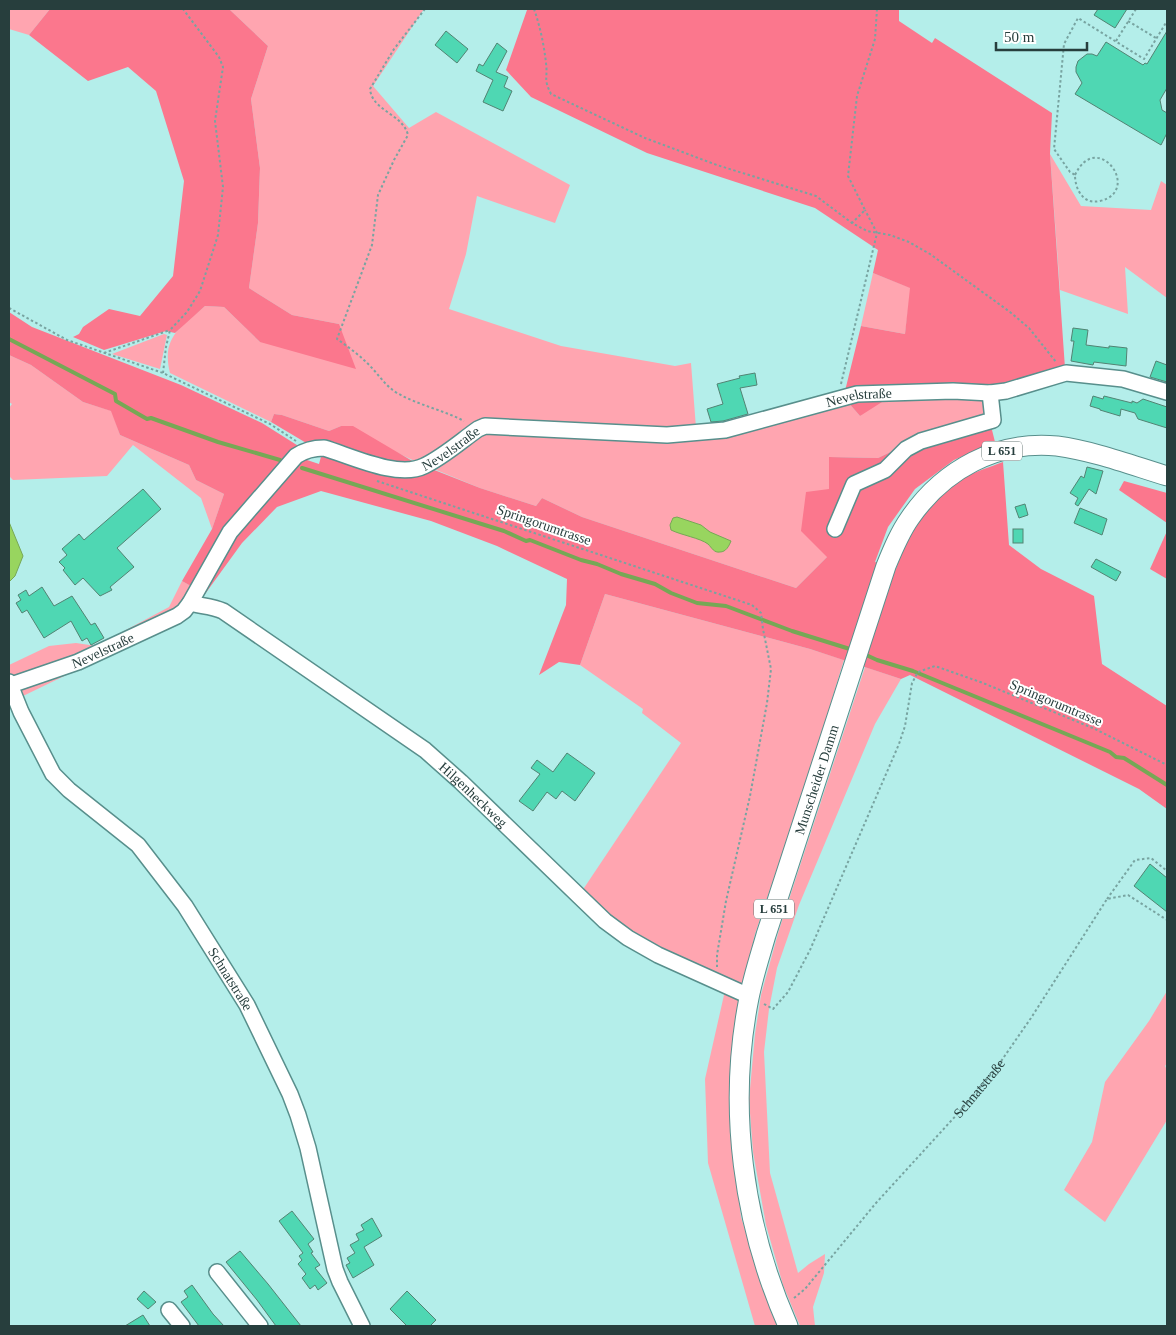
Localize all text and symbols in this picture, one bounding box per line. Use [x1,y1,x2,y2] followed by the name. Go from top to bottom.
[996,20,1087,52] scale bar
[1004,29,1035,45] text: 50 m
[824,385,892,410] street label: Nevelstraße
[419,423,482,473] street label: Nevelstraße
[982,442,1022,461] road number: L 651
[495,502,593,548] street label: Springorumtrasse
[70,630,136,671] street label: Nevelstraße
[1008,677,1104,729] street label: Springorumtrasse
[792,723,841,837] street label: Munscheider Damm
[436,759,510,830] street label: Hilgenheckweg
[754,900,794,919] road number: L 651
[205,945,256,1013] street label: Schnatstraße
[950,1056,1008,1121] street label: Schnatstraße

